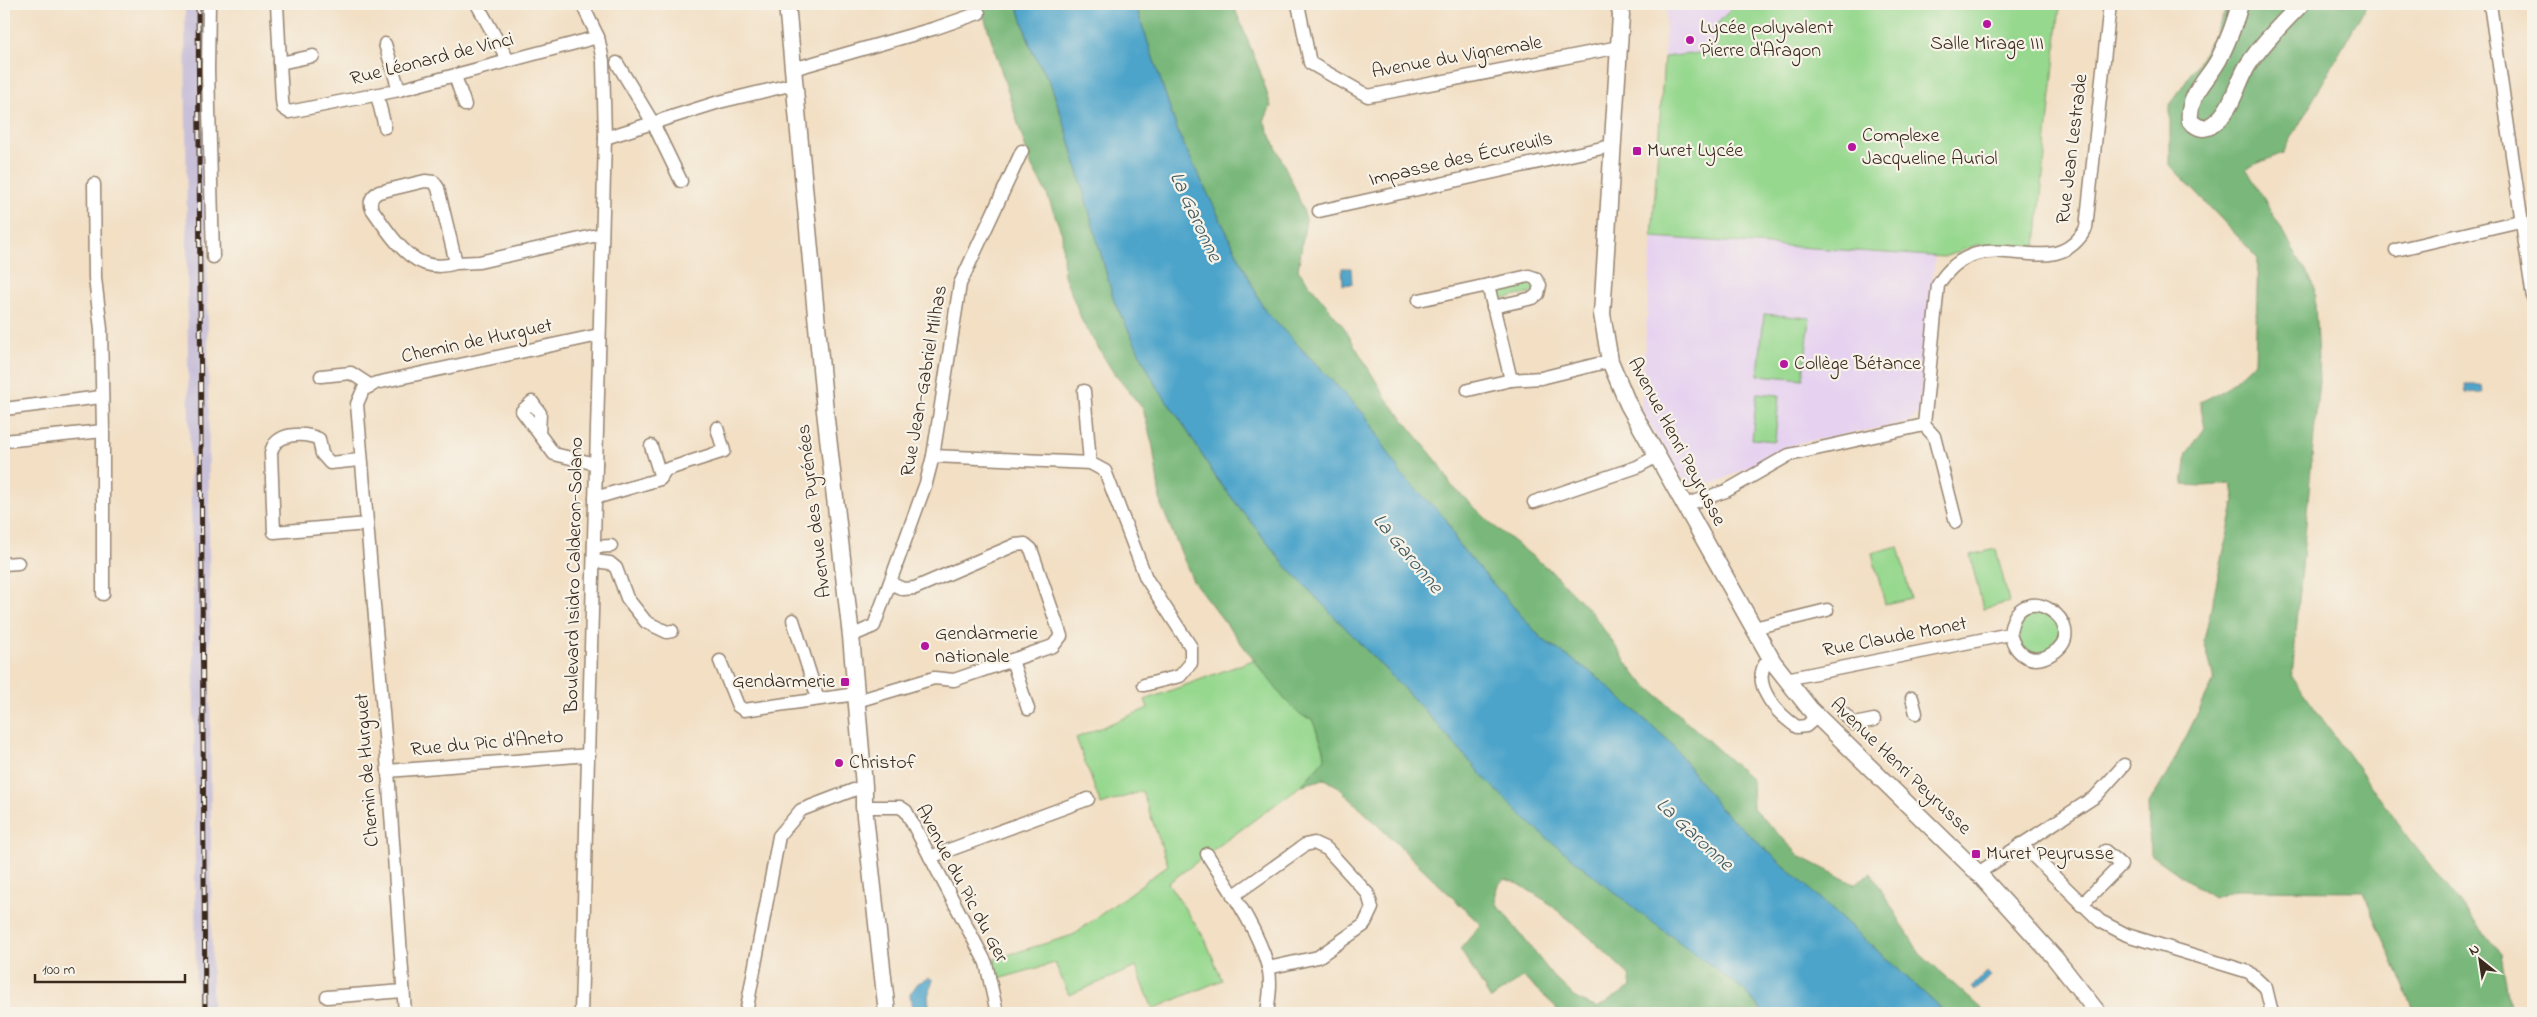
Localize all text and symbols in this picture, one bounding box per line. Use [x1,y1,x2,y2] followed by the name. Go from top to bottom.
[1700,14,1834,67] place label: Lycée polyvalent Pierre d'Aragon
[1981,18,1993,30] marker: Salle Mirage III
[347,26,517,94] street label: Rue Léonard de Vinci
[1369,29,1545,88] street label: Avenue du Vignemale
[1930,30,2044,60] place label: Salle Mirage III
[1684,34,1696,46] marker: Lycée polyvalent Pierre d'Aragon
[2049,72,2097,226] street label: Rue Jean Lestrade
[1862,122,1998,174] place label: Complexe Jacqueline Auriol
[1366,125,1556,195] street label: Impasse des Écureuils
[1647,137,1743,166] place label: Muret Lycée
[1846,141,1858,153] marker: Complexe Jacqueline Auriol
[1631,145,1643,157] marker: Muret Lycée
[1161,167,1230,268] water label: La Garonne
[894,283,956,479] street label: Rue Jean-Gabriel Milhas
[399,312,556,373] street label: Chemin de Hurguet
[1794,350,1921,380] place label: Collège Bétance
[1619,352,1733,532] street label: Avenue Henri Peyrusse
[1778,358,1790,370] marker: Collège Bétance
[790,422,840,600] street label: Avenue des Pyrénées
[558,437,592,714] street label: Boulevard Isidro Calderon-Solano
[1365,507,1450,602] water label: La Garonne
[1820,610,1970,666] street label: Rue Claude Monet
[935,620,1038,672] place label: Gendarmerie nationale
[919,640,931,652] marker: Gendarmerie nationale
[732,668,835,697] place label: Gendarmerie
[839,676,851,688] marker: Gendarmerie
[1823,691,1978,843] street label: Avenue Henri Peyrusse
[348,692,389,848] street label: Chemin de Hurguet
[409,723,565,765] street label: Rue du Pic d'Aneto
[849,749,917,778] place label: Christof
[833,757,845,769] marker: Christof
[1649,791,1741,880] water label: La Garonne
[907,800,1015,969] street label: Avenue du Pic du Ger
[1986,840,2114,869] place label: Muret Peyrusse
[1970,848,1982,860] marker: Muret Peyrusse
[2454,934,2504,984] north arrow
[2465,939,2484,961] text: N
[35,952,185,984] scale bar
[42,959,75,981] text: 100 m

